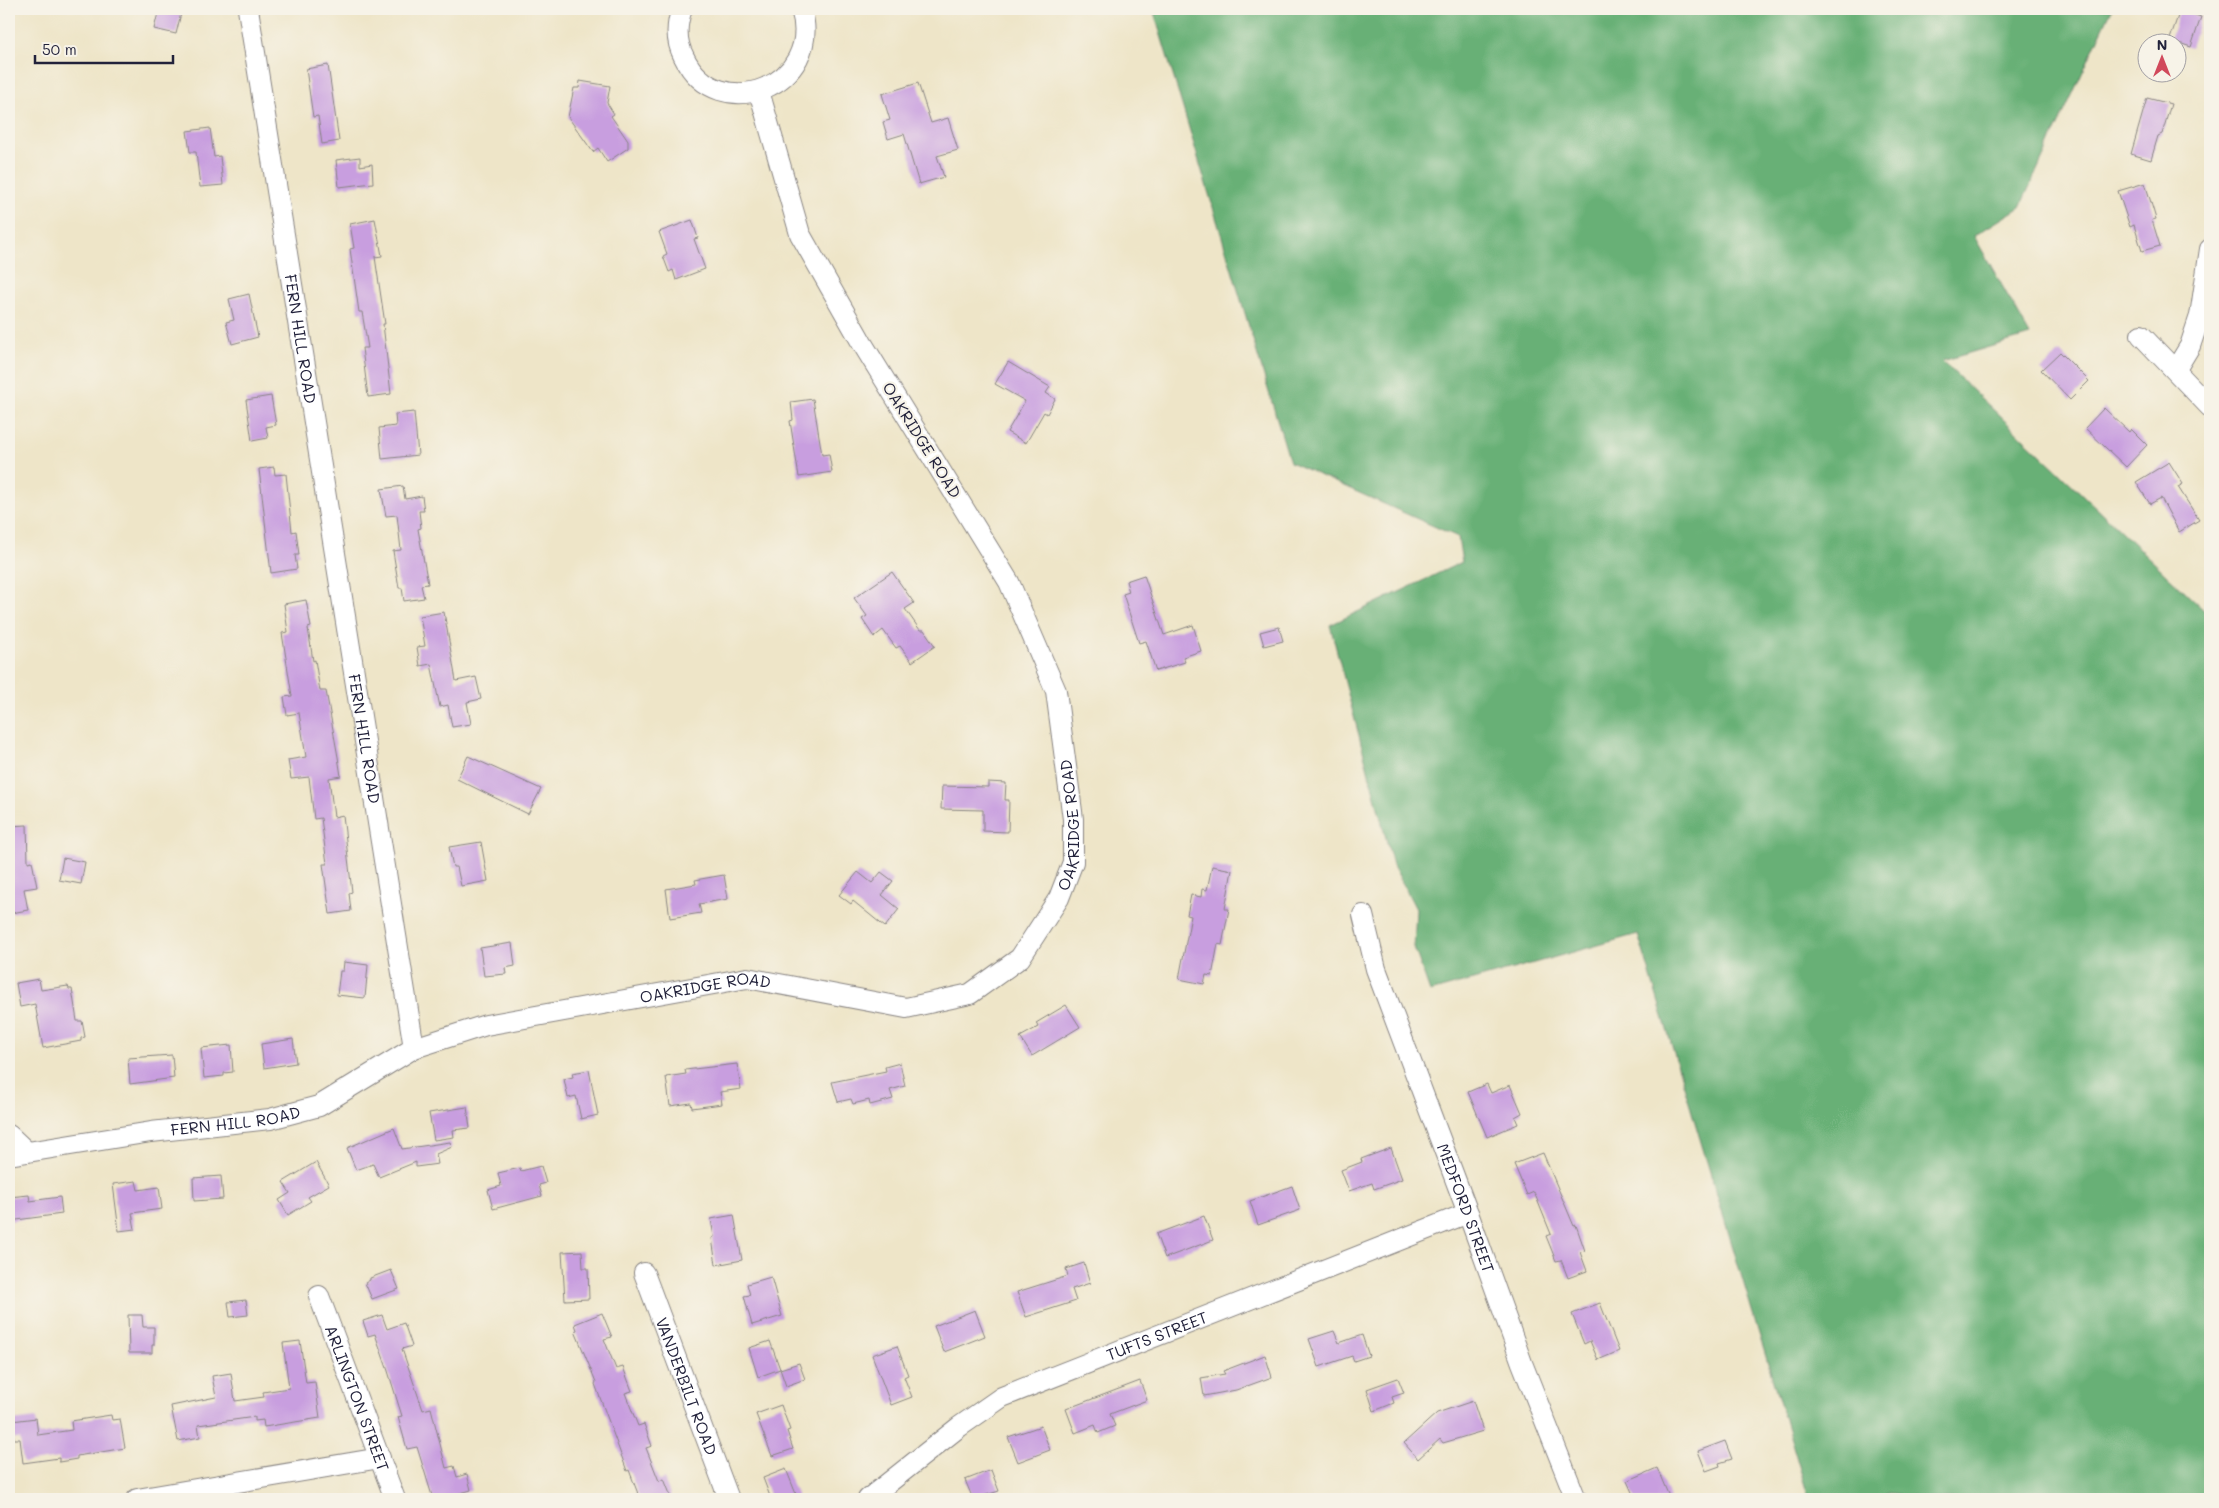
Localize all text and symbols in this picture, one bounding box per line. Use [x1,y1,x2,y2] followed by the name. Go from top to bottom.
[35,32,172,64] scale bar
[2136,32,2186,82] north arrow
[2157,35,2167,54] text: N
[42,39,77,59] text: 50 m
[281,273,322,405] street label: FERN HILL ROAD
[878,378,967,502] street label: OAKRIDGE ROAD
[344,672,386,805] street label: FERN HILL ROAD
[1052,758,1084,894] street label: OAKRIDGE ROAD
[638,967,773,1007] street label: OAKRIDGE ROAD
[169,1100,302,1140] street label: FERN HILL ROAD
[1433,1140,1500,1276] street label: MEDFORD STREET
[1103,1306,1210,1365] street label: TUFTS STREET
[652,1314,723,1458] street label: VANDERBILT ROAD
[321,1322,395,1474] street label: ARLINGTON STREET

